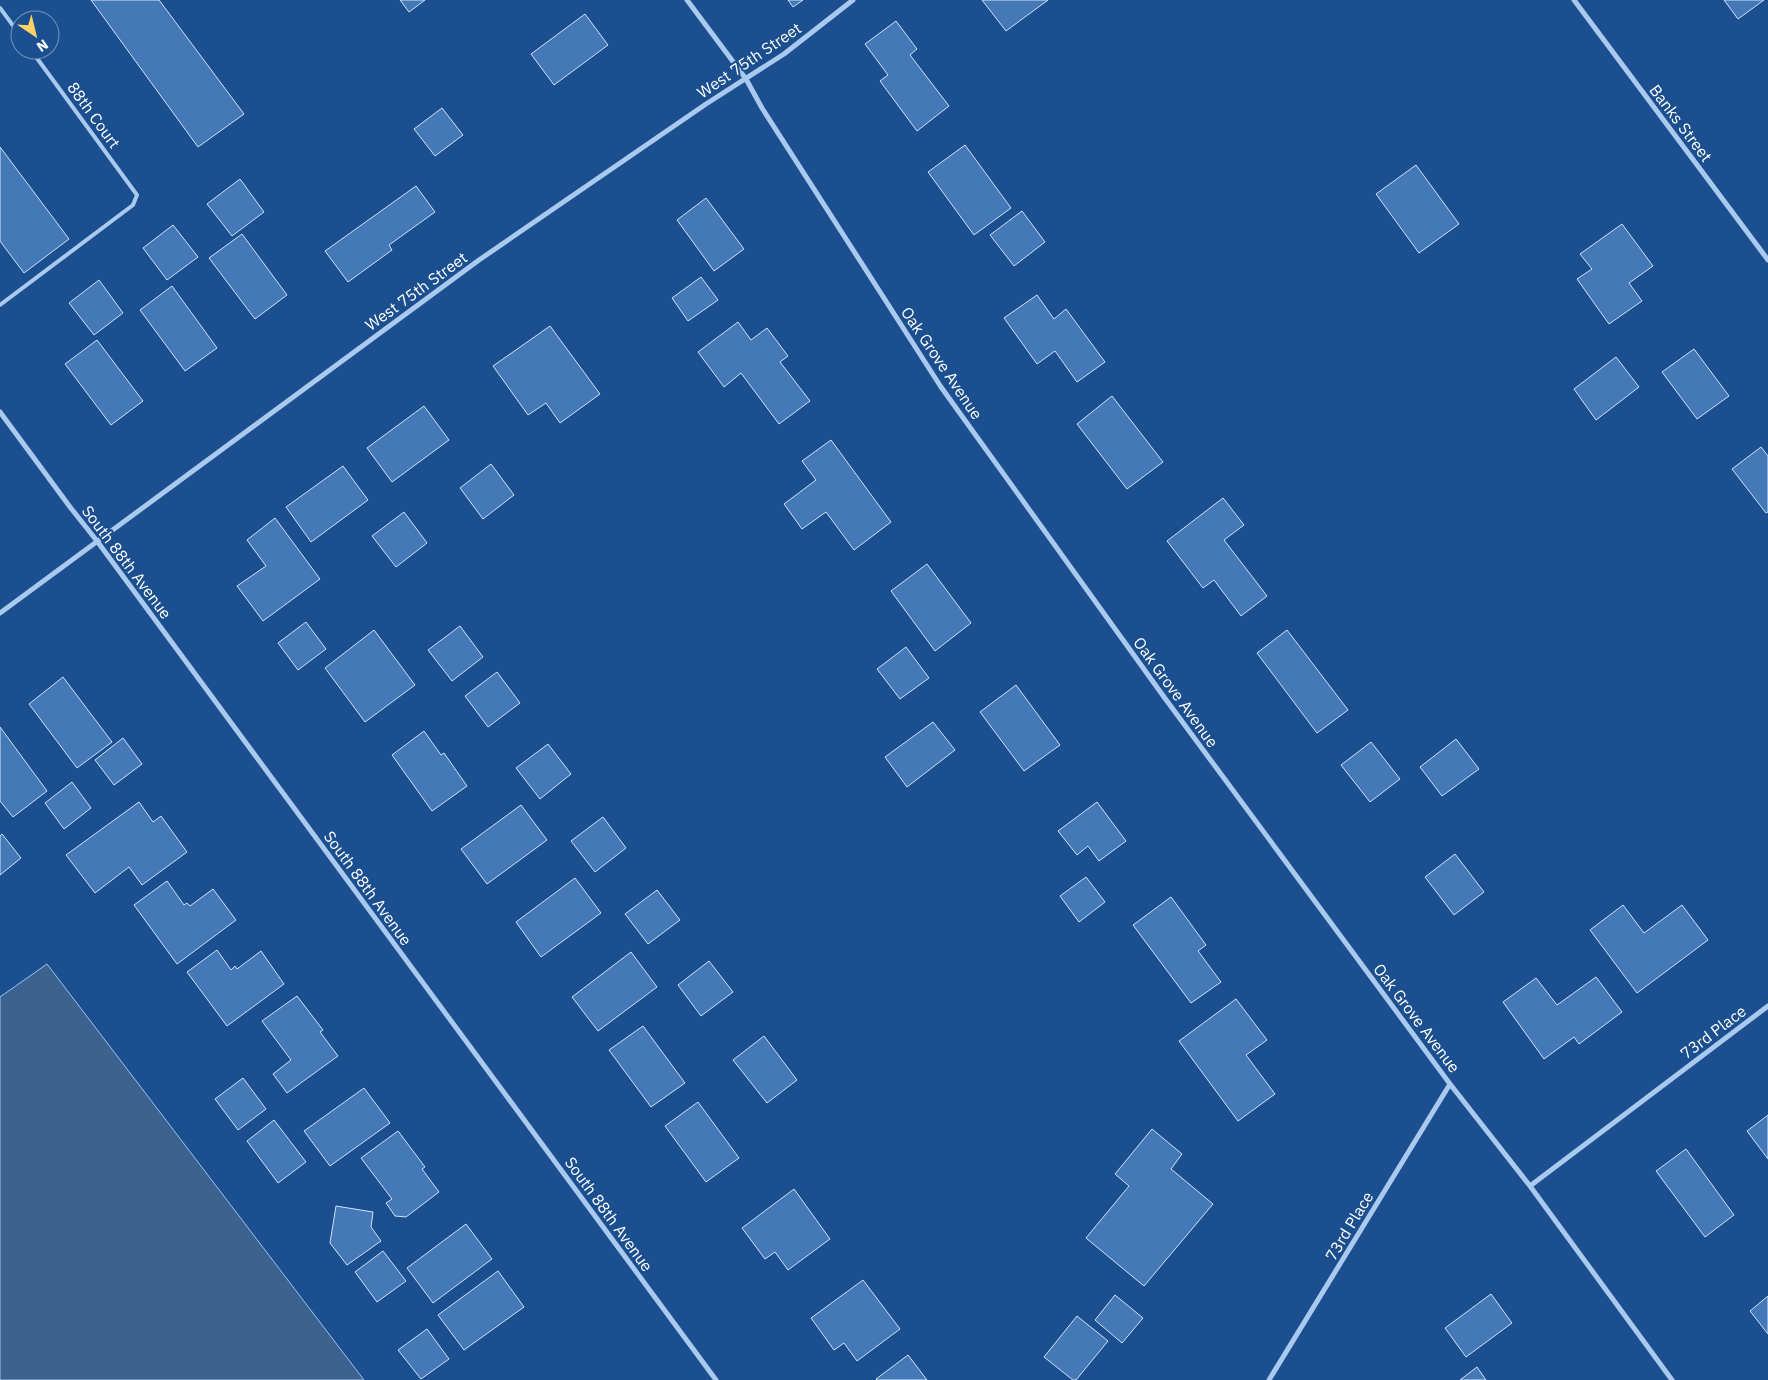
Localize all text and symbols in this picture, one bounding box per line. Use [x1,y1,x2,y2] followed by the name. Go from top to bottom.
[10,10,60,60] north arrow
[693,18,805,102] street label: West 75th Street
[33,35,52,56] text: N
[63,78,125,152] street label: 88th Court
[1645,80,1717,166] street label: Banks Street
[361,247,471,335] street label: West 75th Street
[897,303,987,423] street label: Oak Grove Avenue
[78,501,176,623] street label: South 88th Avenue
[1129,633,1223,751] street label: Oak Grove Avenue
[320,827,416,949] street label: South 88th Avenue
[1369,959,1465,1077] street label: Oak Grove Avenue
[1676,1001,1750,1063] street label: 73rd Place
[561,1153,657,1275] street label: South 88th Avenue
[1321,1188,1378,1264] street label: 73rd Place

